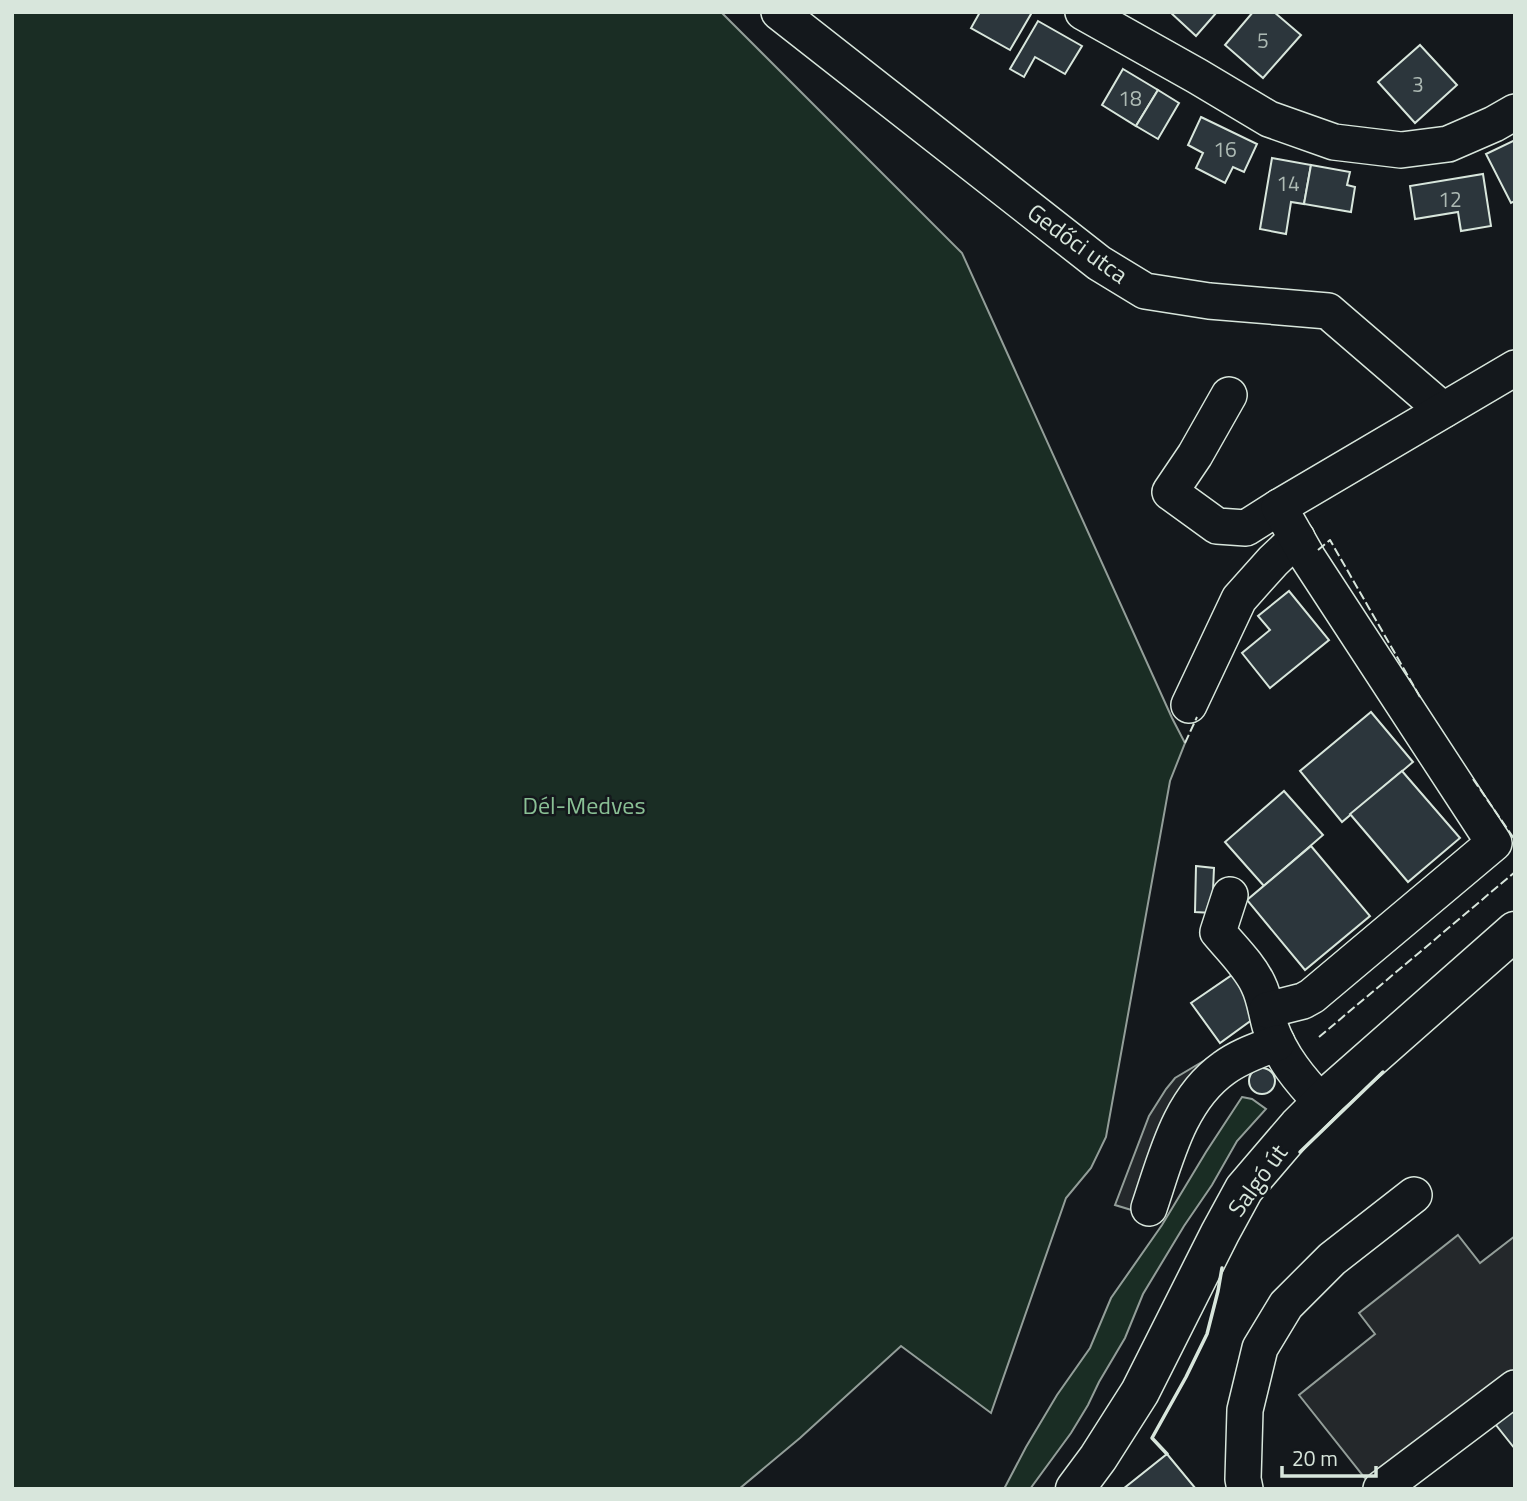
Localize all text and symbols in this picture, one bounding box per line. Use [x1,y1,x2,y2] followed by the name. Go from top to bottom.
[1257,24,1269,56] house number: 5
[1412,68,1424,100] house number: 3
[1118,82,1142,114] house number: 18
[1213,133,1237,165] house number: 16
[1276,167,1300,199] house number: 14
[1438,183,1462,215] house number: 12
[1020,194,1136,292] street label: Gedőci utca
[522,787,646,823] park label: Dél-Medves
[1218,1136,1296,1224] street label: Salgó út
[1282,1434,1376,1478] scale bar
[1292,1442,1338,1474] text: 20 m

